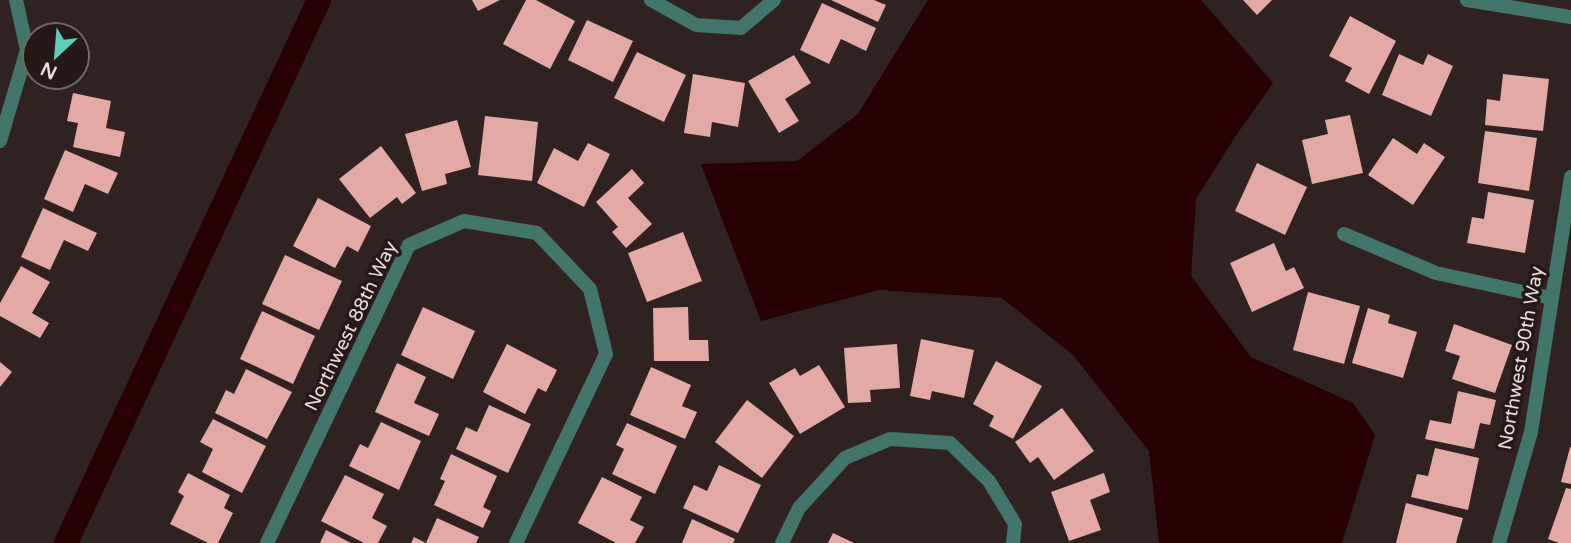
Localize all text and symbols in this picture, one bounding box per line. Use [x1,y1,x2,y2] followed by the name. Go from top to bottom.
[21,21,91,91] north arrow
[37,57,61,84] text: N
[300,238,402,414] street label: Northwest 88th Way
[1494,264,1548,452] street label: Northwest 90th Way

